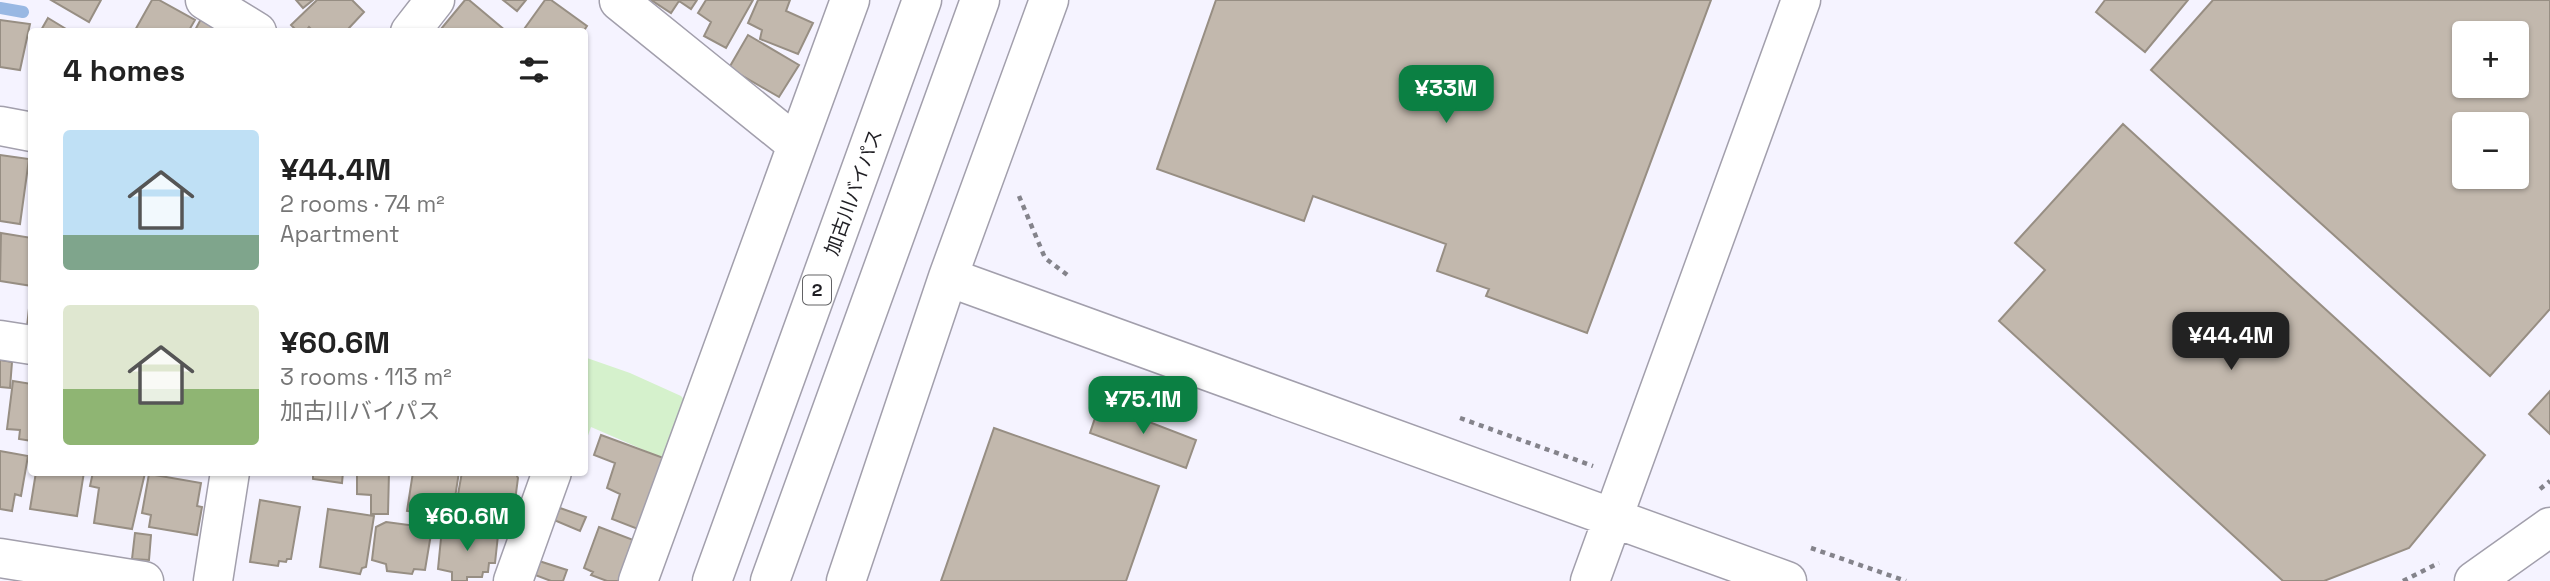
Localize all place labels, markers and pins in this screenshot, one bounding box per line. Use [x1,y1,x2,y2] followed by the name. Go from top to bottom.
[1405,66,1487,125] pin: ¥33M
[2174,312,2288,372] pin: ¥44.4M
[1086,376,1200,436] pin: ¥75.1M
[410,494,524,553] pin: ¥60.6M

